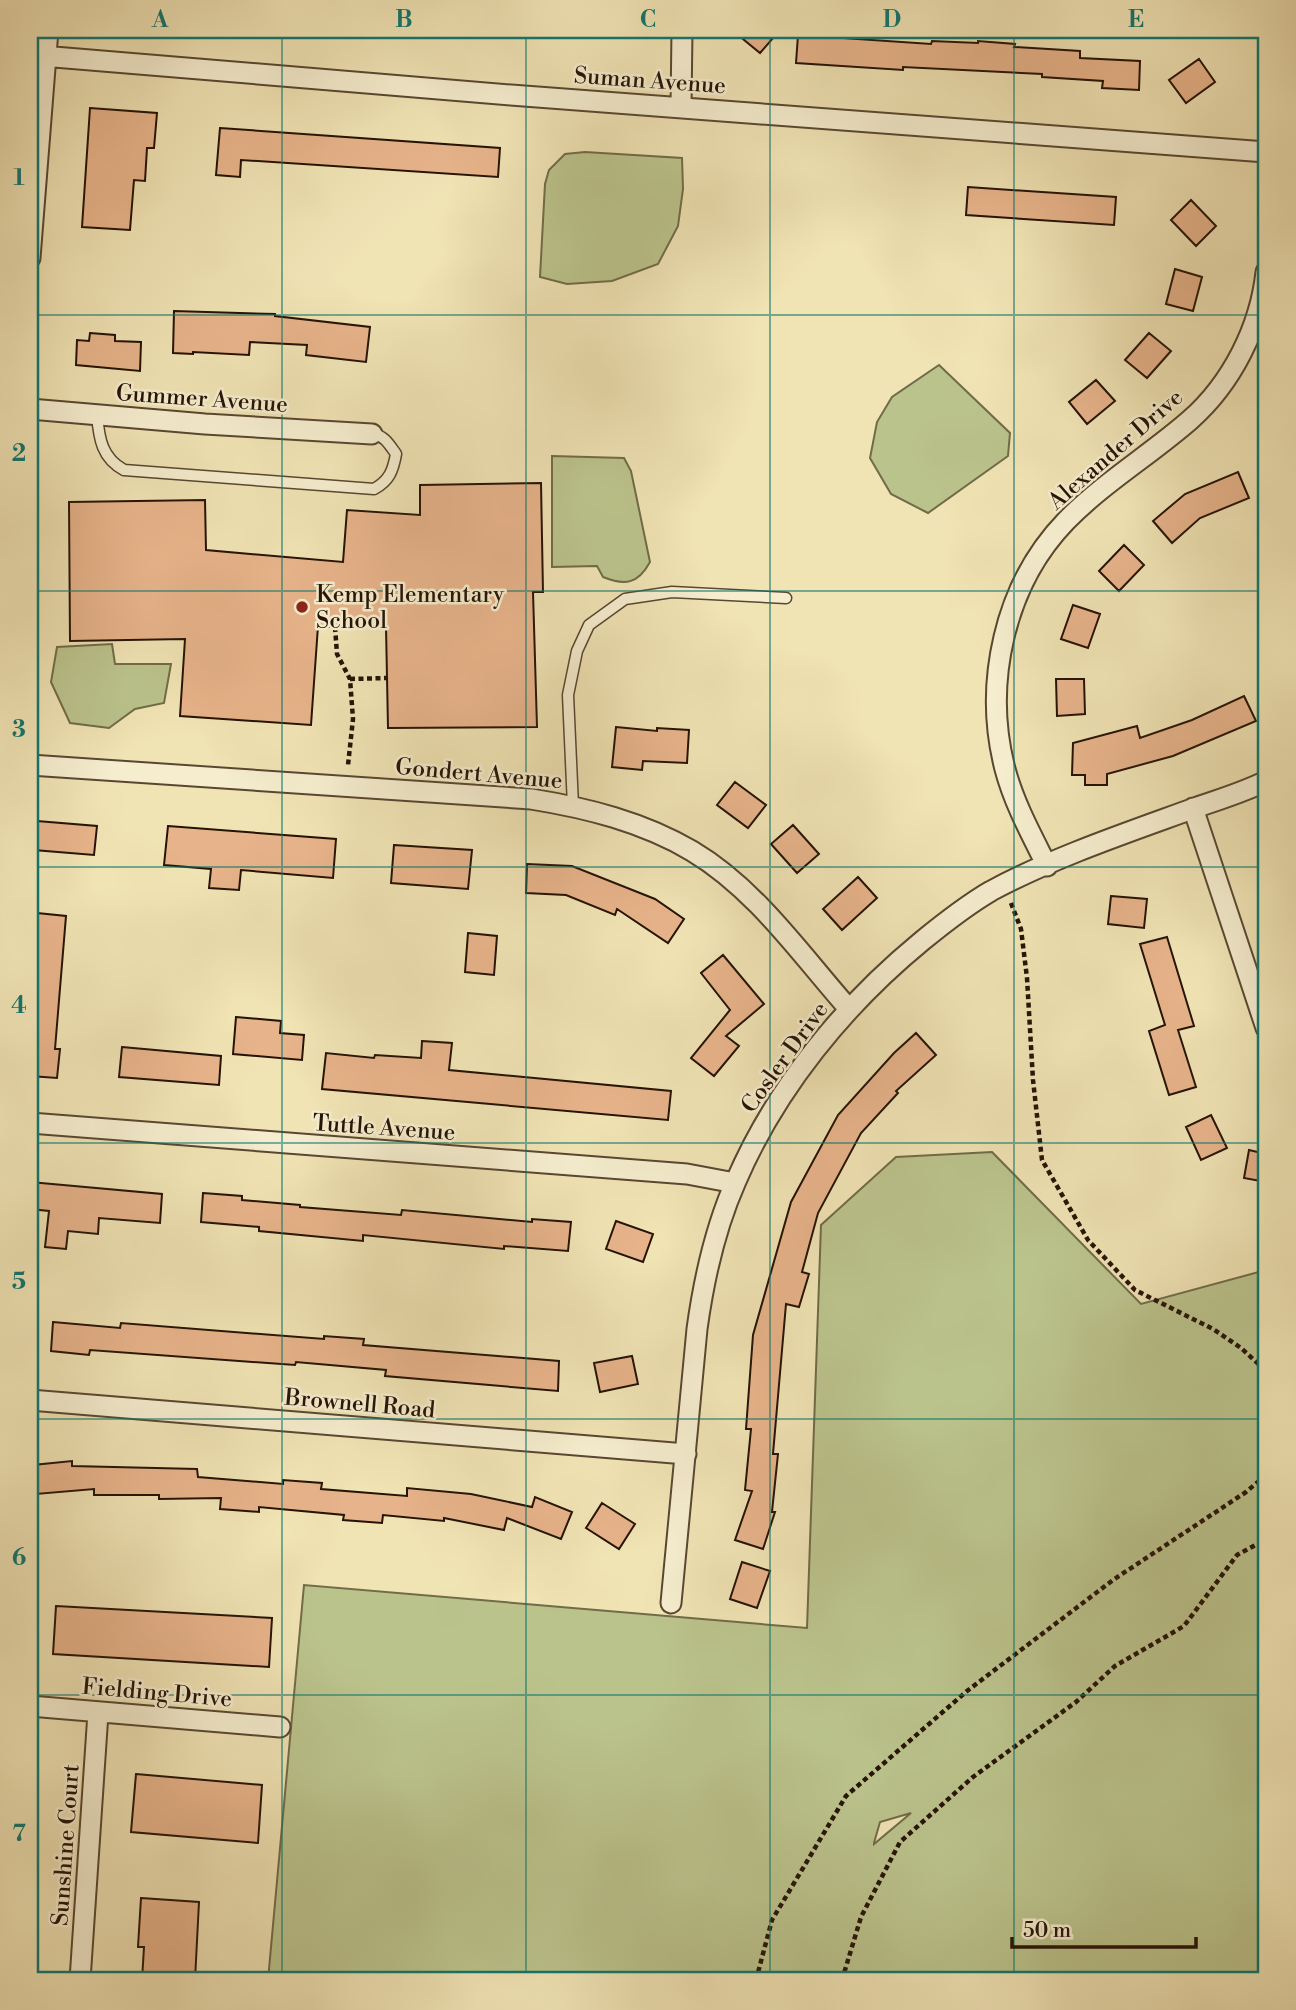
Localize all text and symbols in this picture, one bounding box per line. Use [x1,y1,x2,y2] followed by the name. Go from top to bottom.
[151,6,169,34] text: A
[395,6,413,34] text: B
[640,6,656,34] text: C
[883,6,901,34] text: D
[1128,6,1144,34] text: E
[573,62,727,100] street label: Suman Avenue
[13,164,25,192] text: 1
[115,379,289,419] street label: Gummer Avenue
[1042,384,1189,517] street label: Alexander Drive
[12,440,26,468] text: 2
[316,581,505,635] place label: Kemp Elementary School
[294,599,310,615] marker: Kemp Elementary School
[12,716,26,744] text: 3
[394,753,564,795] street label: Gondert Avenue
[11,992,27,1020] text: 4
[735,997,834,1119] street label: Cosler Drive
[312,1109,456,1147] street label: Tuttle Avenue
[12,1268,26,1296] text: 5
[282,1383,436,1425] street label: Brownell Road
[12,1544,26,1572] text: 6
[81,1672,233,1713] street label: Fielding Drive
[46,1763,86,1927] street label: Sunshine Court
[12,1820,26,1848] text: 7
[1012,1905,1196,1949] scale bar
[1023,1918,1071,1944] text: 50 m

